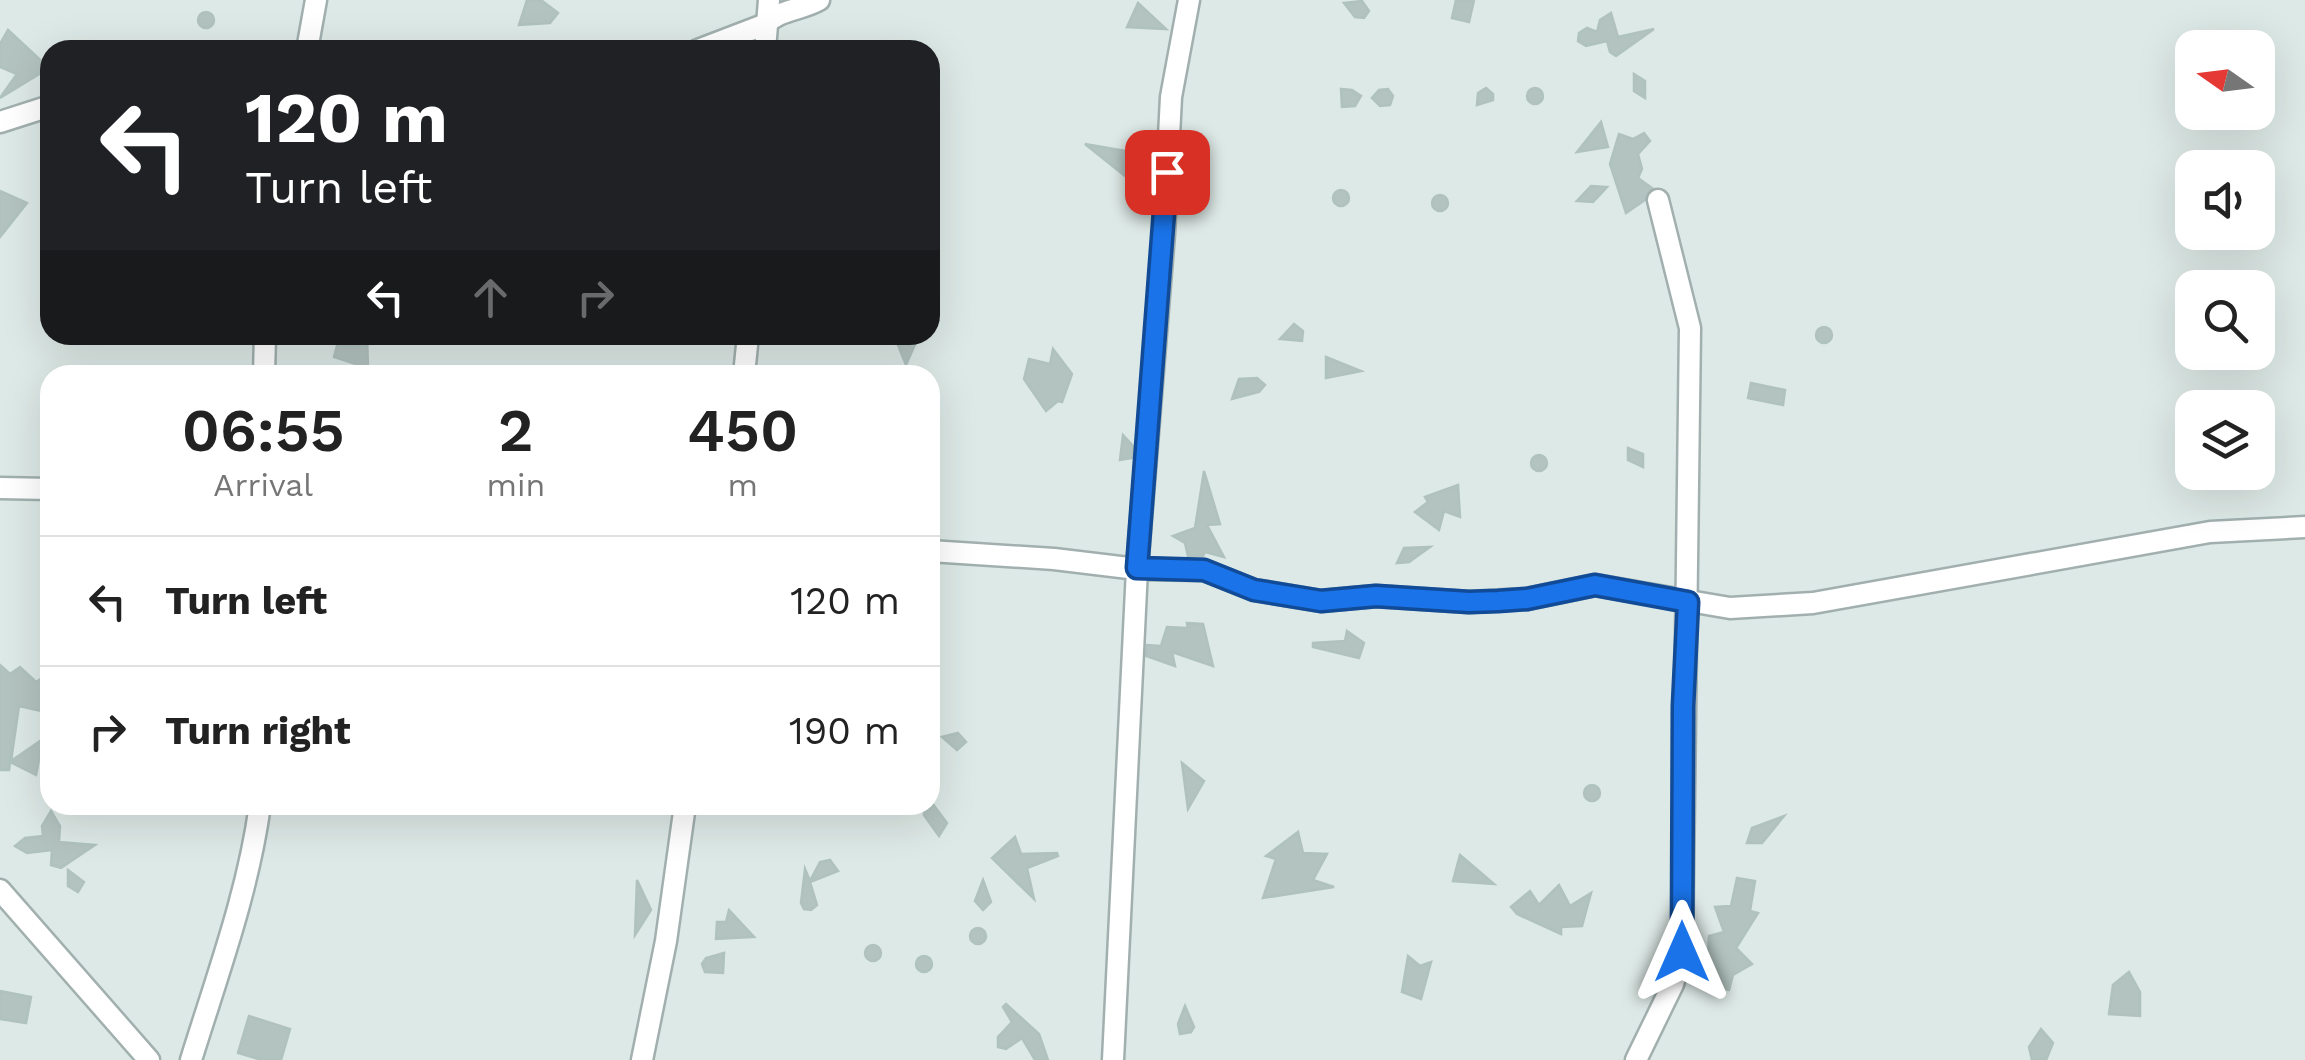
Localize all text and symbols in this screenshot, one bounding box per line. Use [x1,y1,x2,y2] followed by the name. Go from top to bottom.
[2175,30,2275,130] north arrow
[2175,30,2275,490] map controls
[245,77,448,159] text: 120 m
[80,80,210,210] icon: left
[1125,130,1210,215] pin
[1140,145,1195,200] icon: arrive
[2175,150,2275,250] button: sound
[245,161,432,214] text: Turn left
[358,270,413,325] icon: left
[463,270,518,325] icon: ahead
[568,270,623,325] icon: right
[2175,270,2275,370] button: search
[2175,390,2275,490] button: layers
[182,395,345,466] text: 06:55
[498,395,534,466] text: 2
[687,395,798,466] text: 450
[213,466,313,504] text: Arrival
[486,466,545,504] text: min
[727,466,758,504] text: m
[80,574,135,629] icon: left
[165,579,327,623] text: Turn left
[790,579,900,623] text: 120 m
[80,704,135,759] icon: right
[165,709,351,753] text: Turn right
[789,709,900,753] text: 190 m
[1630,900,1734,1004] position arrow

